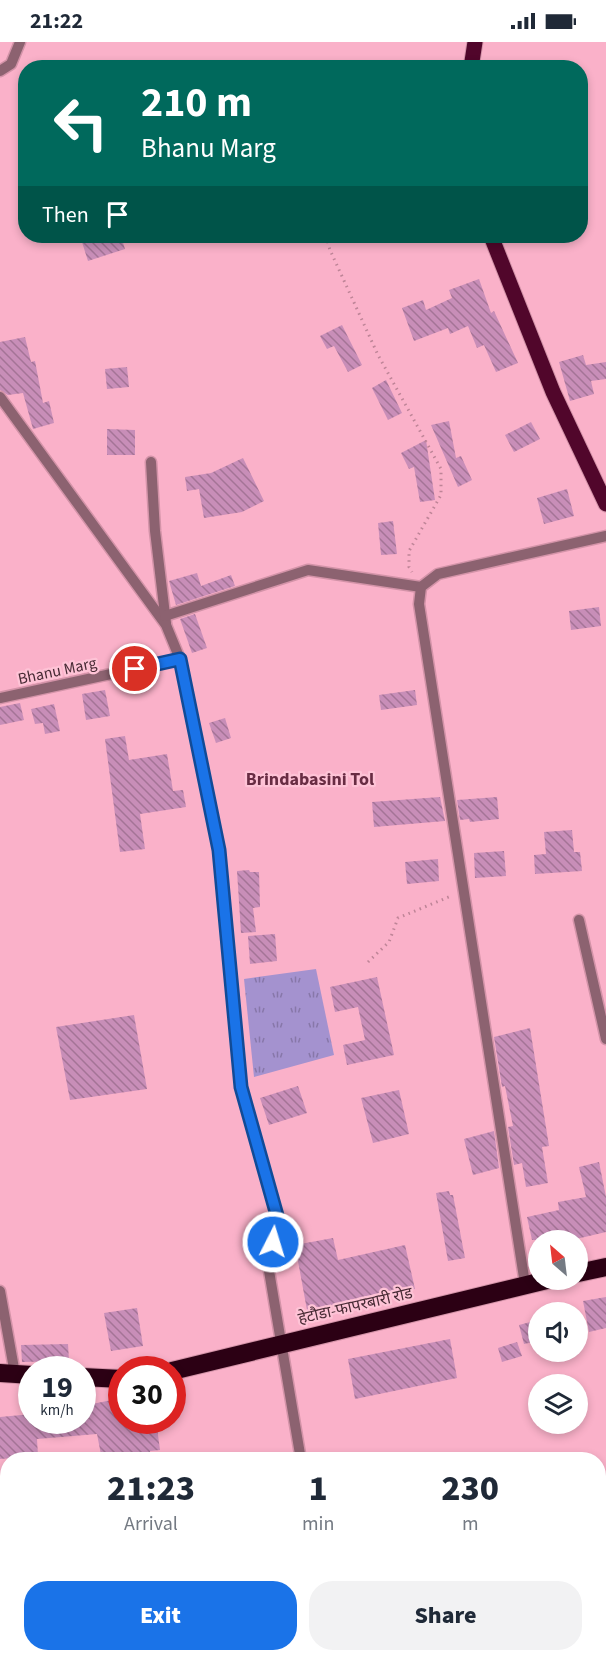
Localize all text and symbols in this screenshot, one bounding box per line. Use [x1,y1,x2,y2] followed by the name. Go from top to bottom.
[30,5,83,37] text: 21:22
[141,73,252,133] text: 210 m
[42,84,120,162] icon: left
[141,129,276,168] text: Bhanu Marg
[101,198,134,231] icon: arrive
[42,199,89,231] text: Then
[109,643,160,694] pin
[16,652,99,690] street label: Bhanu Marg
[118,652,151,685] icon: arrive
[246,767,374,792] district label: Brindabasini Tol
[241,1210,305,1274] position arrow
[528,1230,588,1290] north arrow
[528,1230,588,1434] map controls
[296,1282,415,1330] street label: हेटौडा-फापरबारी रोड
[528,1302,588,1362] button: sound
[108,1356,186,1434] speed limit sign: 30
[41,1366,73,1409] text: 19
[528,1374,588,1434] button: layers
[40,1400,74,1421] text: km/h
[107,1463,195,1514] text: 21:23
[309,1463,328,1514] text: 1
[441,1463,499,1514] text: 230
[124,1510,178,1538] text: Arrival
[302,1510,334,1538] text: min
[462,1510,478,1538] text: m
[24,1581,297,1650] button: Exit
[309,1581,582,1650] button: Share

